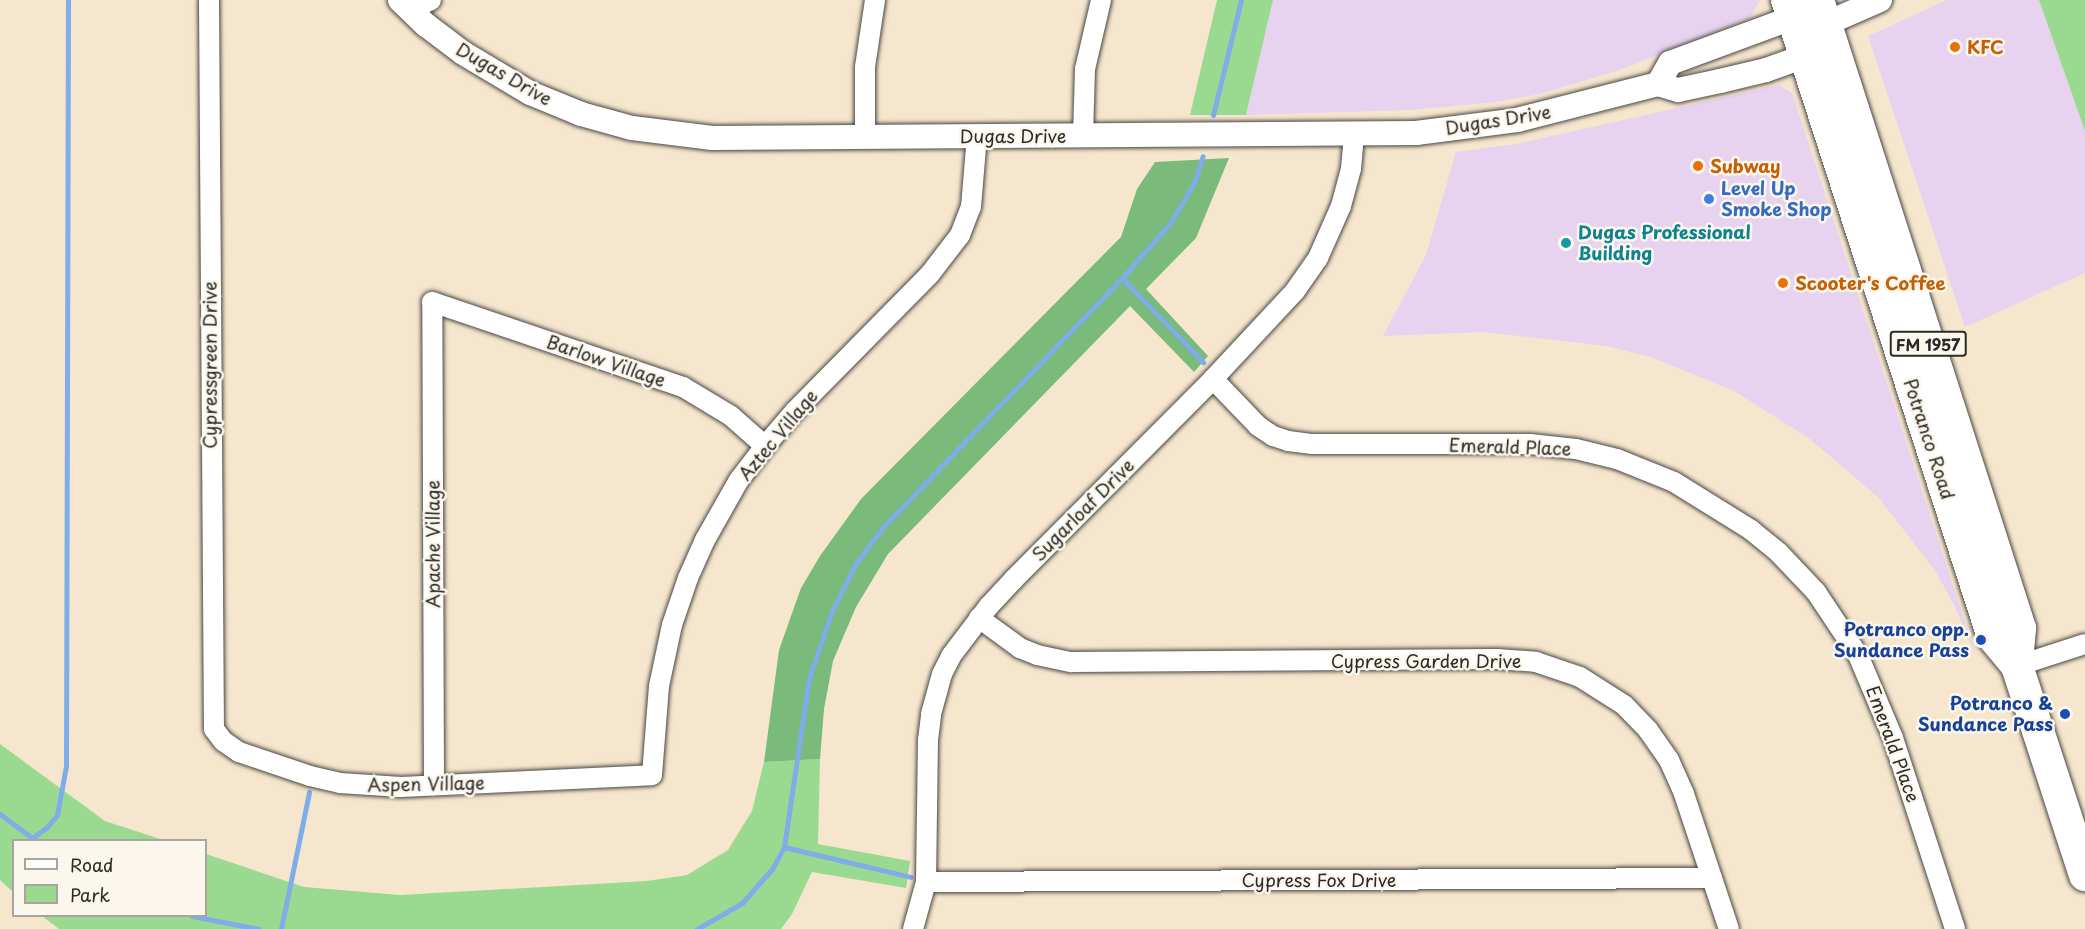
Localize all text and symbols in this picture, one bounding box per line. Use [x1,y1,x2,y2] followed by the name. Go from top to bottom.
[1967,36,2004,58] place label: KFC
[453,38,555,110] street label: Dugas Drive
[1948,40,1962,54] marker: KFC
[1444,101,1552,139] street label: Dugas Drive
[960,125,1066,147] street label: Dugas Drive
[1710,155,1780,177] place label: Subway
[1691,159,1705,173] marker: Subway
[1721,178,1833,220] place label: Level Up Smoke Shop
[1702,192,1716,206] marker: Level Up Smoke Shop
[1578,222,1750,264] place label: Dugas Professional Building
[1559,236,1573,250] marker: Dugas Professional Building
[1795,272,1946,294] place label: Scooter's Coffee
[1776,276,1790,290] marker: Scooter's Coffee
[199,280,221,450] street label: Cypressgreen Drive
[544,331,668,391] street label: Barlow Village
[1889,331,1967,357] road number: FM 1957
[1899,376,1959,502] street label: Potranco Road
[734,386,822,484] street label: Aztec Village
[1448,434,1572,460] street label: Emerald Place
[1027,454,1139,566] street label: Sugarloaf Drive
[422,480,444,608] street label: Apache Village
[1834,619,1969,662] place label: Potranco opp. Sundance Pass
[1974,633,1988,647] marker: Potranco opp. Sundance Pass
[1331,650,1521,672] street label: Cypress Garden Drive
[1862,682,1924,806] street label: Emerald Place
[1918,693,2053,736] place label: Potranco & Sundance Pass
[2058,707,2072,721] marker: Potranco & Sundance Pass
[367,772,485,796] street label: Aspen Village
[12,839,207,917] legend
[70,851,114,878] text: Road
[1241,869,1397,891] street label: Cypress Fox Drive
[70,881,110,908] text: Park

